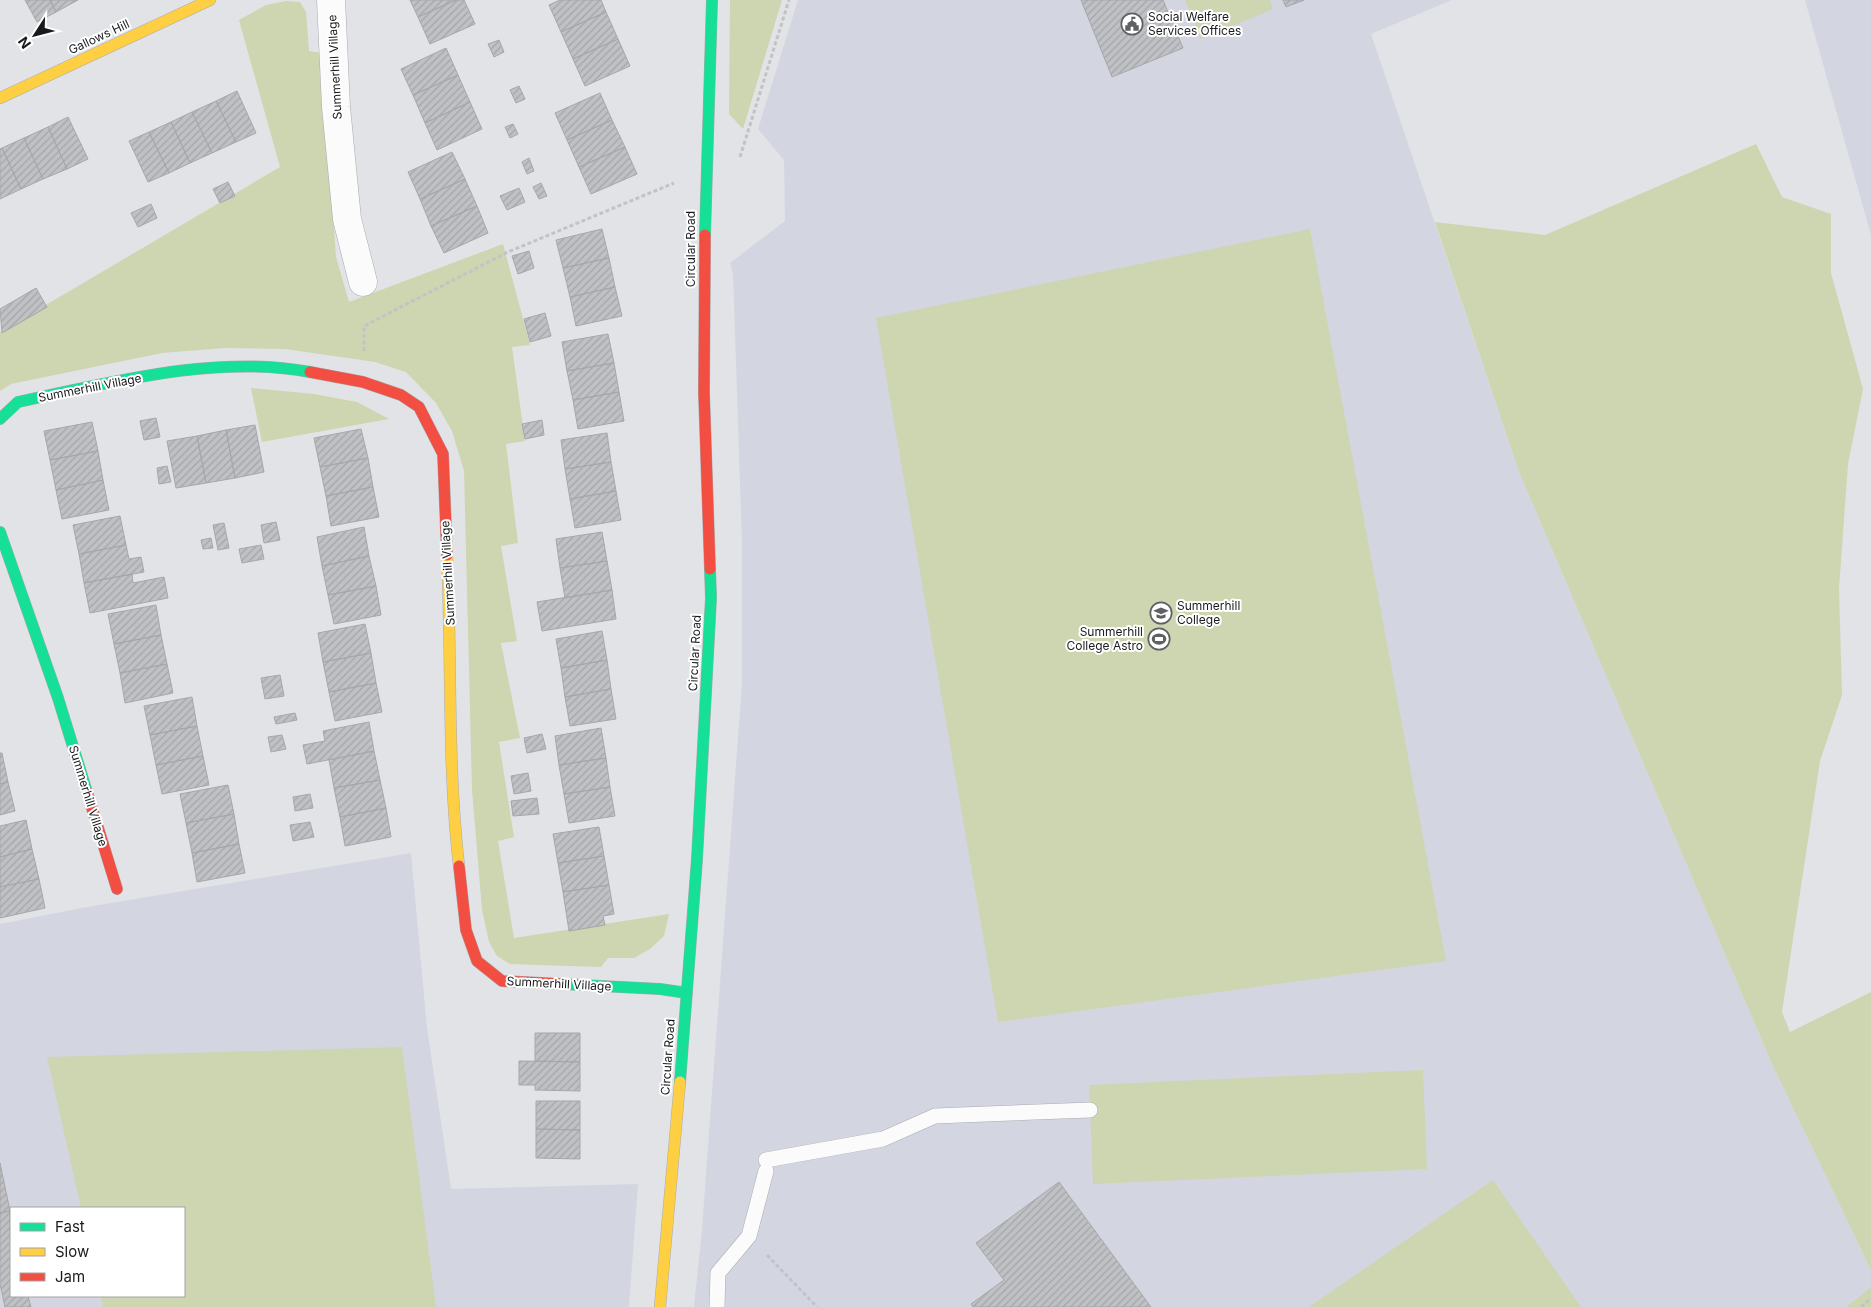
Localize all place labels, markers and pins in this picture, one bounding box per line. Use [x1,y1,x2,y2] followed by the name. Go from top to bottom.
[1148,9,1241,38] place label: Social Welfare Services Offices
[1120,12,1144,36] public building icon: Social Welfare Services Offices
[1177,598,1240,627] place label: Summerhill College
[1149,601,1173,625] school or university icon: Summerhill College
[1066,624,1143,653] place label: Summerhill College Astro
[1147,627,1171,651] sports icon: Summerhill College Astro

